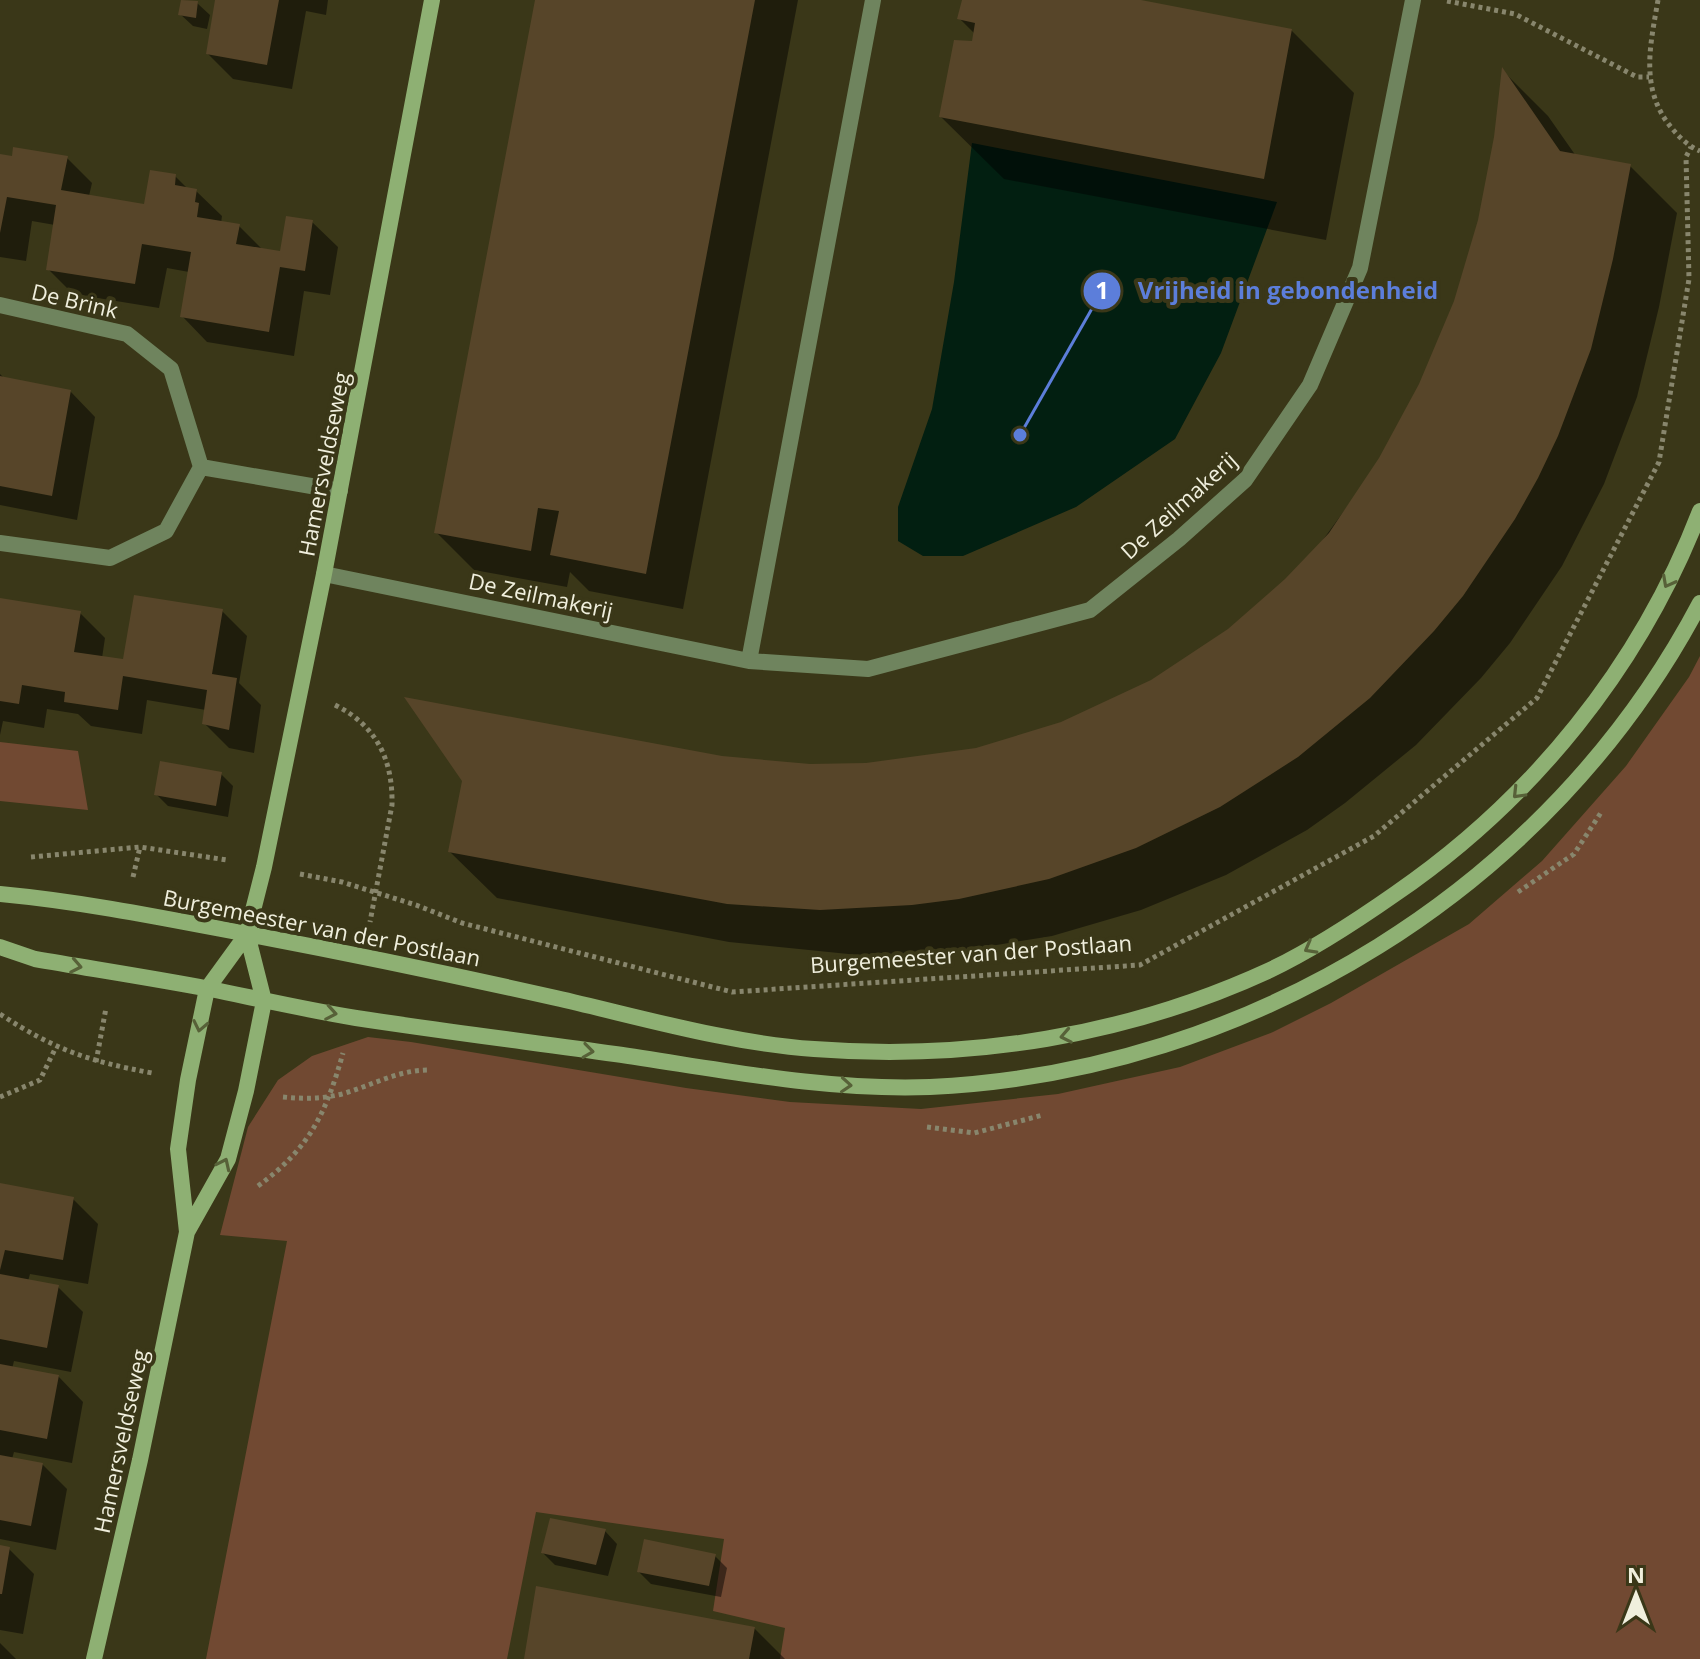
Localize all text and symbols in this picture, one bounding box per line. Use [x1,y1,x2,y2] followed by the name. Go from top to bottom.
[1082,267,1454,315] callout: Vrijheid in gebondenheid
[1095,273,1109,306] text: 1
[1138,273,1438,306] text: Vrijheid in gebondenheid
[29,276,122,325] street label: De Brink
[290,369,356,559] street label: Hamersveldseweg
[1113,445,1243,565] street label: De Zeilmakerij
[466,565,616,625] street label: De Zeilmakerij
[1662,574,1677,589] one-way arrow
[1512,784,1527,798] one-way arrow
[161,881,483,973] street label: Burgemeester van der Postlaan
[809,927,1133,979] street label: Burgemeester van der Postlaan
[1304,938,1319,954] one-way arrow
[68,957,82,974] one-way arrow
[324,1004,338,1021] one-way arrow
[192,1019,209,1032] one-way arrow
[1060,1026,1073,1043] one-way arrow
[582,1042,595,1059] one-way arrow
[840,1076,853,1093] one-way arrow
[215,1157,231,1172] one-way arrow
[86,1346,154,1536] street label: Hamersveldseweg
[1596,1555,1676,1635] north arrow
[1627,1559,1645,1589] text: N

